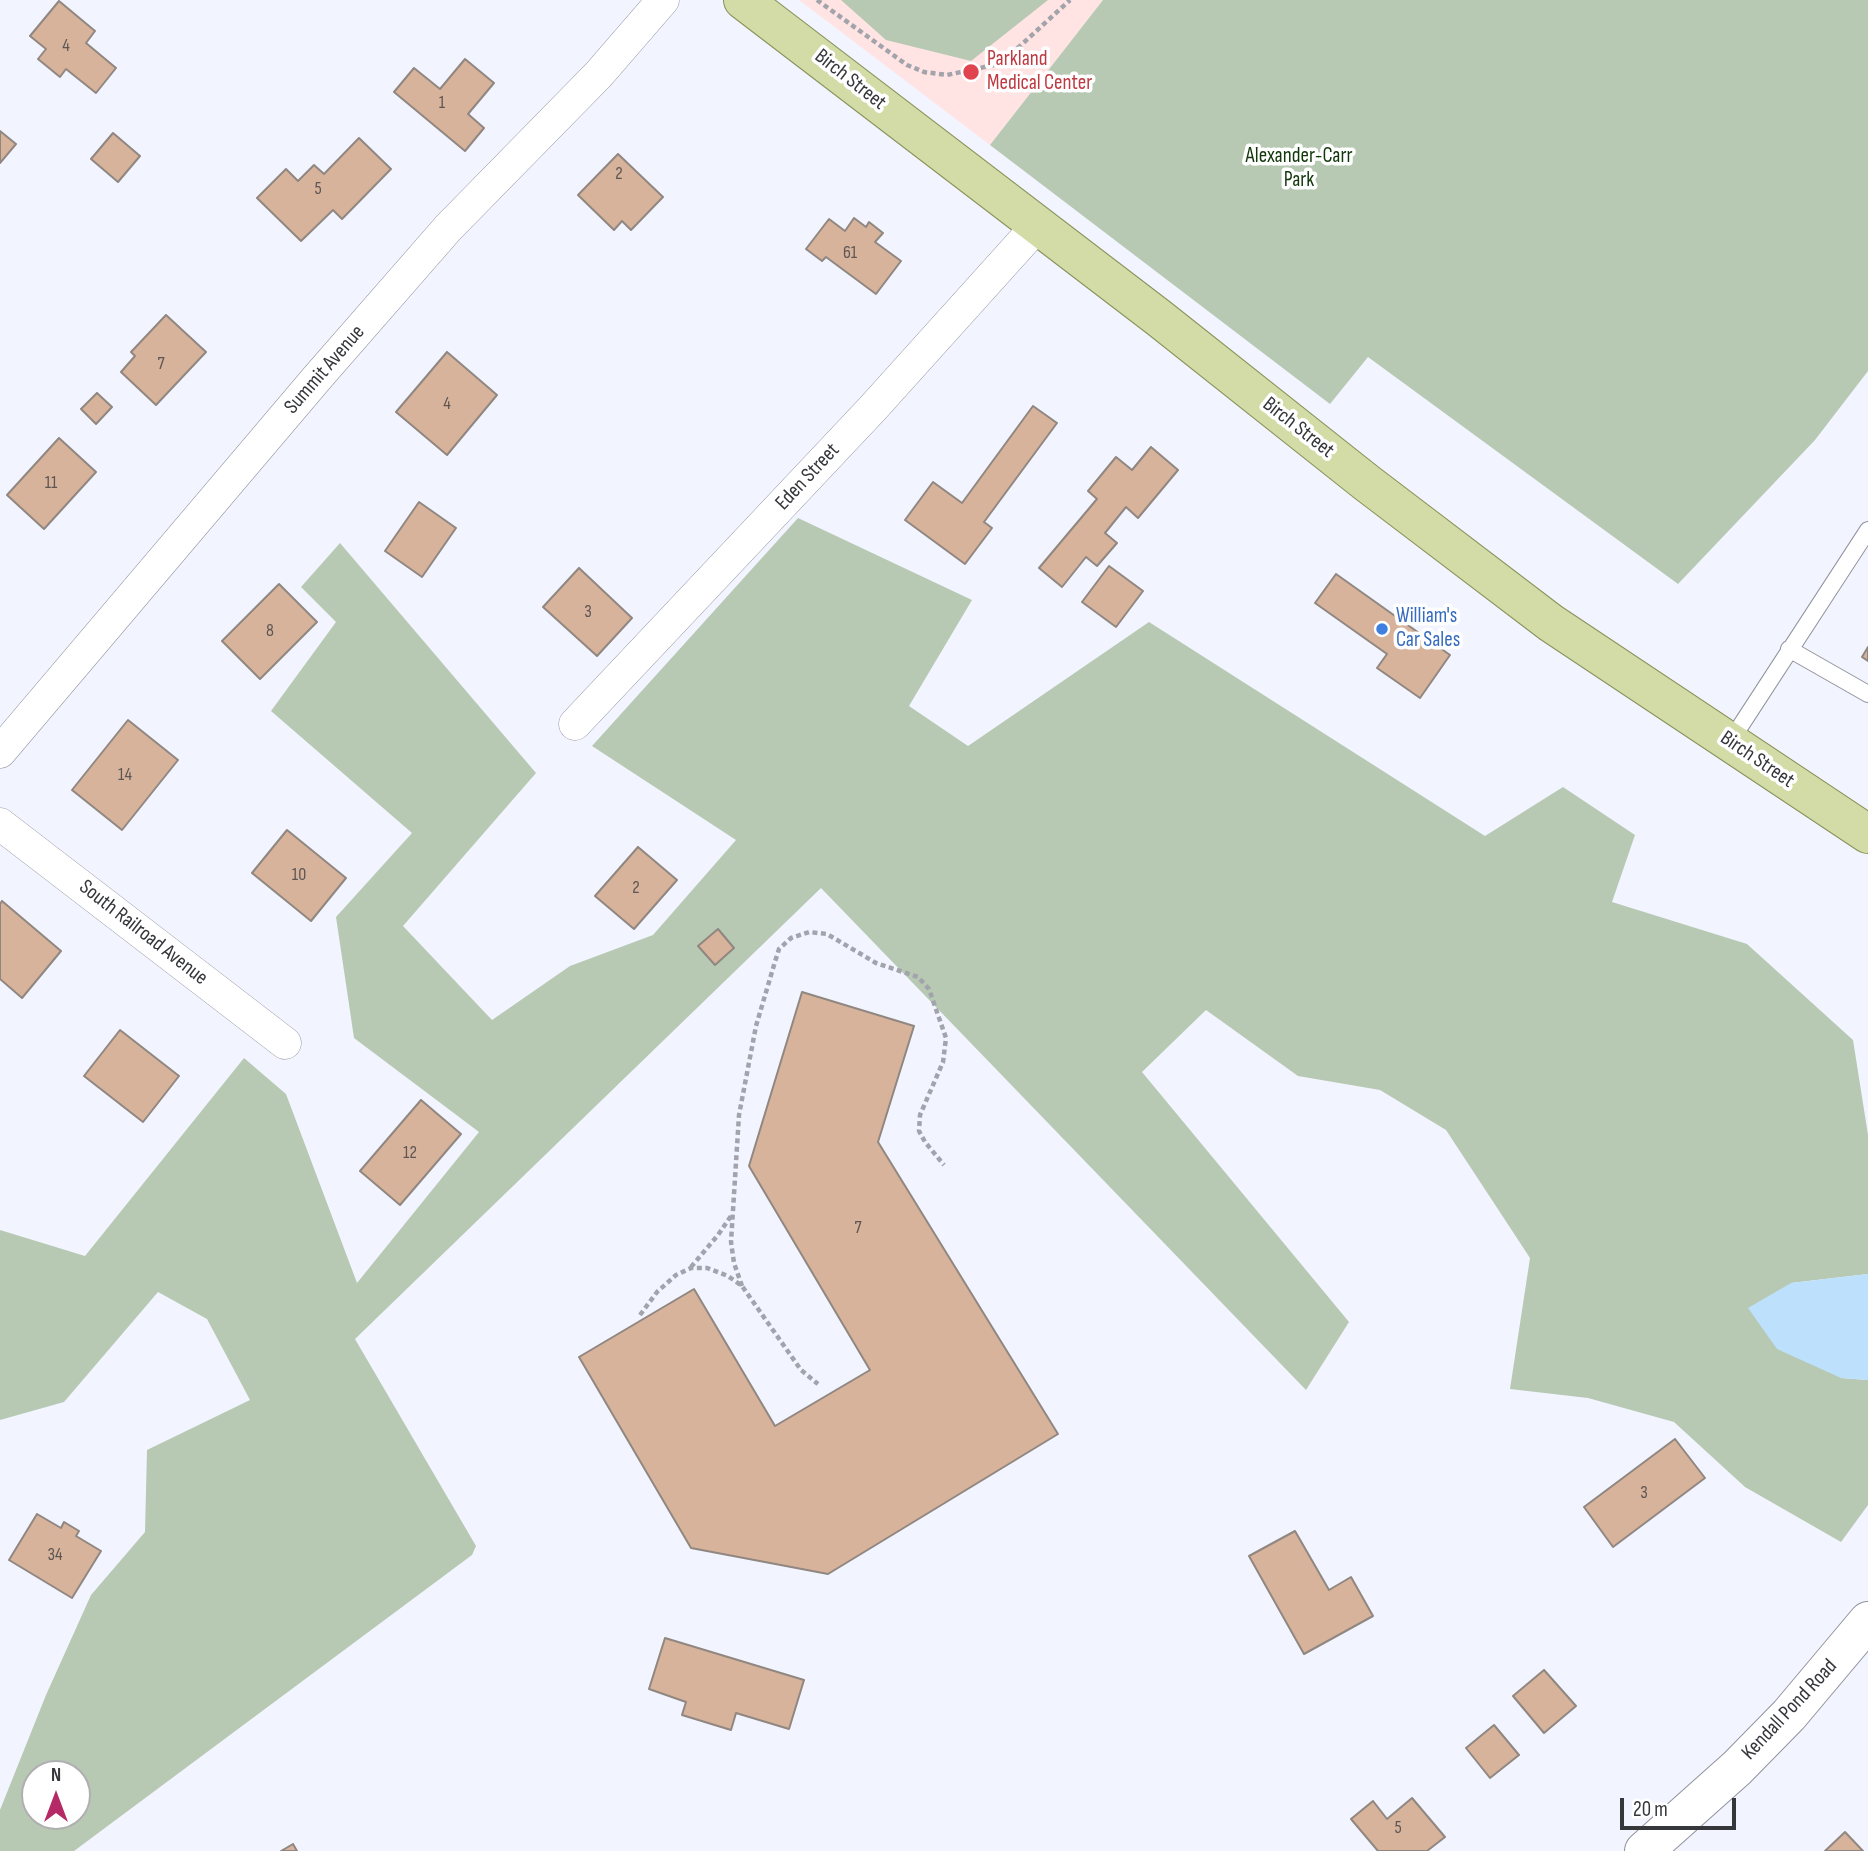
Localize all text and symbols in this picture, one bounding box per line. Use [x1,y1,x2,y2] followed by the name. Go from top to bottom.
[62,35,70,57] house number: 4
[809,44,891,116] street label: Birch Street
[987,47,1092,97] place label: Parkland Medical Center
[961,62,981,82] marker: Parkland Medical Center
[439,92,445,114] house number: 1
[1246,144,1352,194] park label: Alexander-Carr Park
[615,163,623,185] house number: 2
[314,178,322,200] house number: 5
[843,242,857,264] house number: 61
[279,320,371,420] street label: Summit Avenue
[157,353,165,375] house number: 7
[1257,392,1339,464] street label: Birch Street
[443,393,451,415] house number: 4
[771,438,845,516] street label: Eden Street
[45,472,57,494] house number: 11
[584,601,592,623] house number: 3
[1396,604,1460,654] place label: William's Car Sales
[266,620,274,642] house number: 8
[1374,621,1390,637] marker: William's Car Sales
[1715,726,1799,794] street label: Birch Street
[118,764,132,786] house number: 14
[292,864,306,886] house number: 10
[74,875,212,991] street label: South Railroad Avenue
[632,877,640,899] house number: 2
[403,1142,417,1164] house number: 12
[854,1217,862,1239] house number: 7
[1640,1482,1648,1504] house number: 3
[47,1544,63,1566] house number: 34
[1737,1655,1843,1765] street label: Kendall Pond Road
[21,1760,91,1830] north arrow
[51,1764,61,1787] text: N
[1623,1784,1738,1828] scale bar
[1633,1797,1668,1822] text: 20 m
[1394,1817,1402,1839] house number: 5

